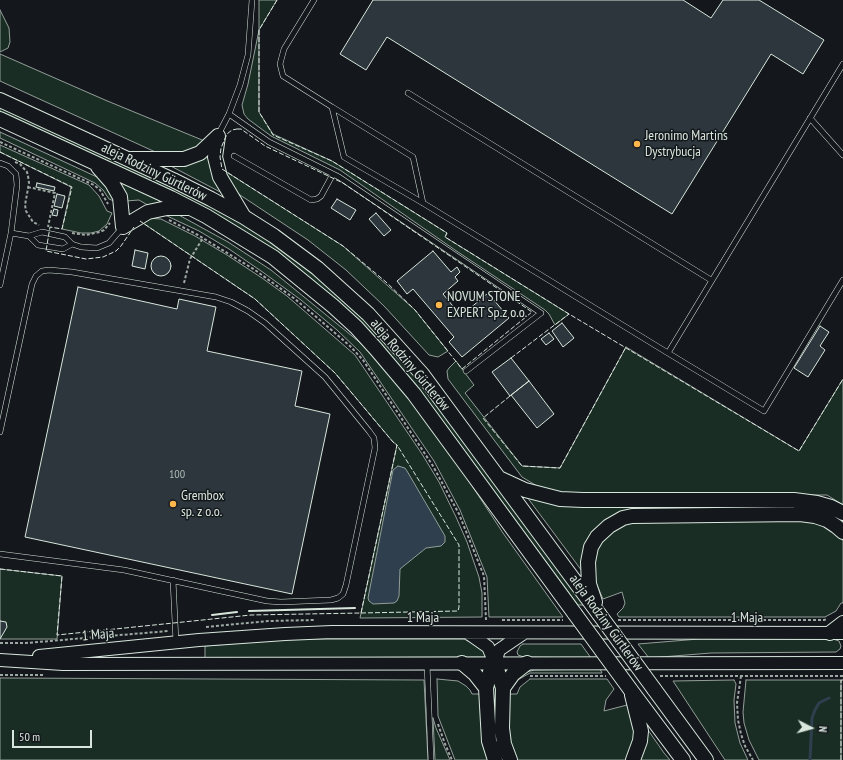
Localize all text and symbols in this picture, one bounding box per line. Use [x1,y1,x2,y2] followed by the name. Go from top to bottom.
[645,128,728,160] place label: Jeronimo Martins Dystrybucja
[99,139,209,205] street label: aleja Rodziny Gürtlerów
[632,139,642,149] marker: Jeronimo Martins Dystrybucja
[447,289,527,322] place label: NOVUM STONE EXPERT Sp.z o.o.
[434,300,444,310] marker: NOVUM STONE EXPERT Sp.z o.o.
[367,316,453,414] street label: aleja Rodziny Gürtlerów
[169,468,185,482] house number: 100
[181,488,224,520] place label: Grembox sp. z o.o.
[168,499,178,509] marker: Grembox sp. z o.o.
[565,572,647,674] street label: aleja Rodziny Gürtlerów
[407,610,439,626] street label: 1 Maja
[731,610,763,626] street label: 1 Maja
[81,625,115,645] street label: 1 Maja
[791,708,831,748] north arrow
[14,722,94,748] scale bar
[816,726,830,733] text: N
[19,729,40,744] text: 50 m

